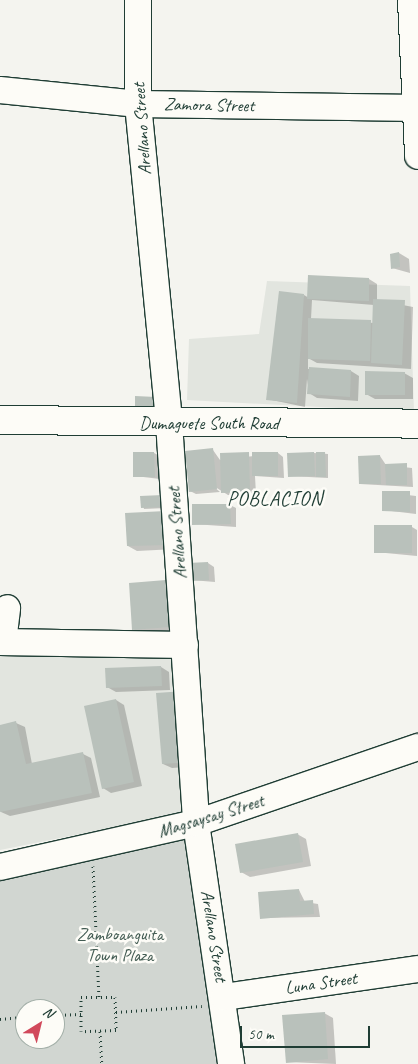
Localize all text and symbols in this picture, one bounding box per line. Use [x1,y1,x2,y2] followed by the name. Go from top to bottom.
[128,82,156,176] street label: Arellano Street
[163,93,255,117] street label: Zamora Street
[139,412,279,434] street label: Dumaguete South Road
[163,486,191,580] street label: Arellano Street
[226,486,324,510] district label: POBLACION
[155,790,267,842] street label: Magsaysay Street
[196,889,232,983] street label: Arellano Street
[77,924,163,966] park label: Zamboanguita Town Plaza
[284,967,358,999] street label: Luna Street
[15,999,65,1049] north arrow
[40,1003,57,1022] text: N
[243,1016,373,1048] scale bar
[248,1025,274,1044] text: 50 m

